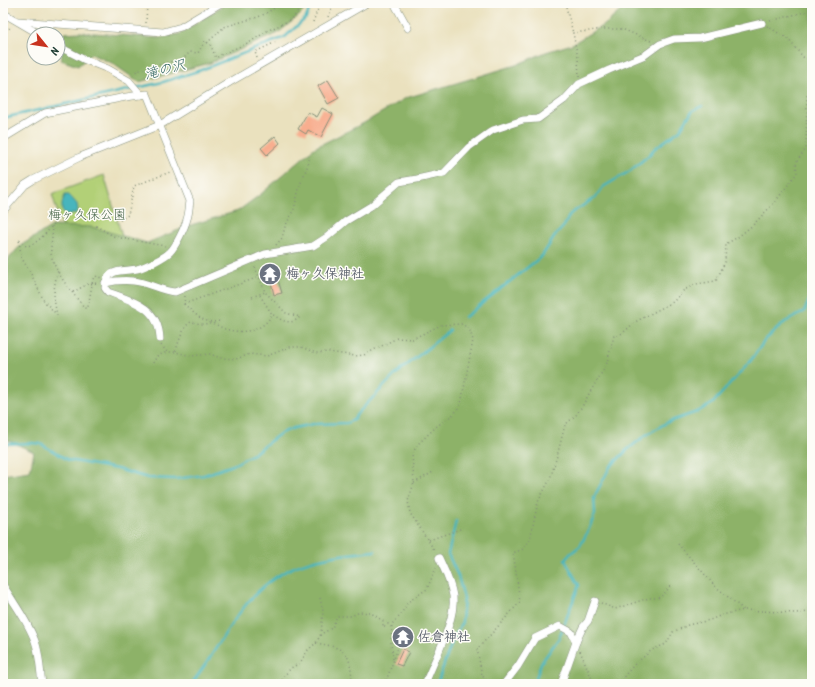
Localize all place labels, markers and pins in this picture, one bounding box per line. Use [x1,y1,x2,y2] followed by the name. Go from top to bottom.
[257,261,283,287] temple icon: 梅ヶ久保神社
[286,264,364,285] place label: 梅ヶ久保神社
[390,624,416,650] temple icon: 佐倉神社
[418,627,470,648] place label: 佐倉神社

